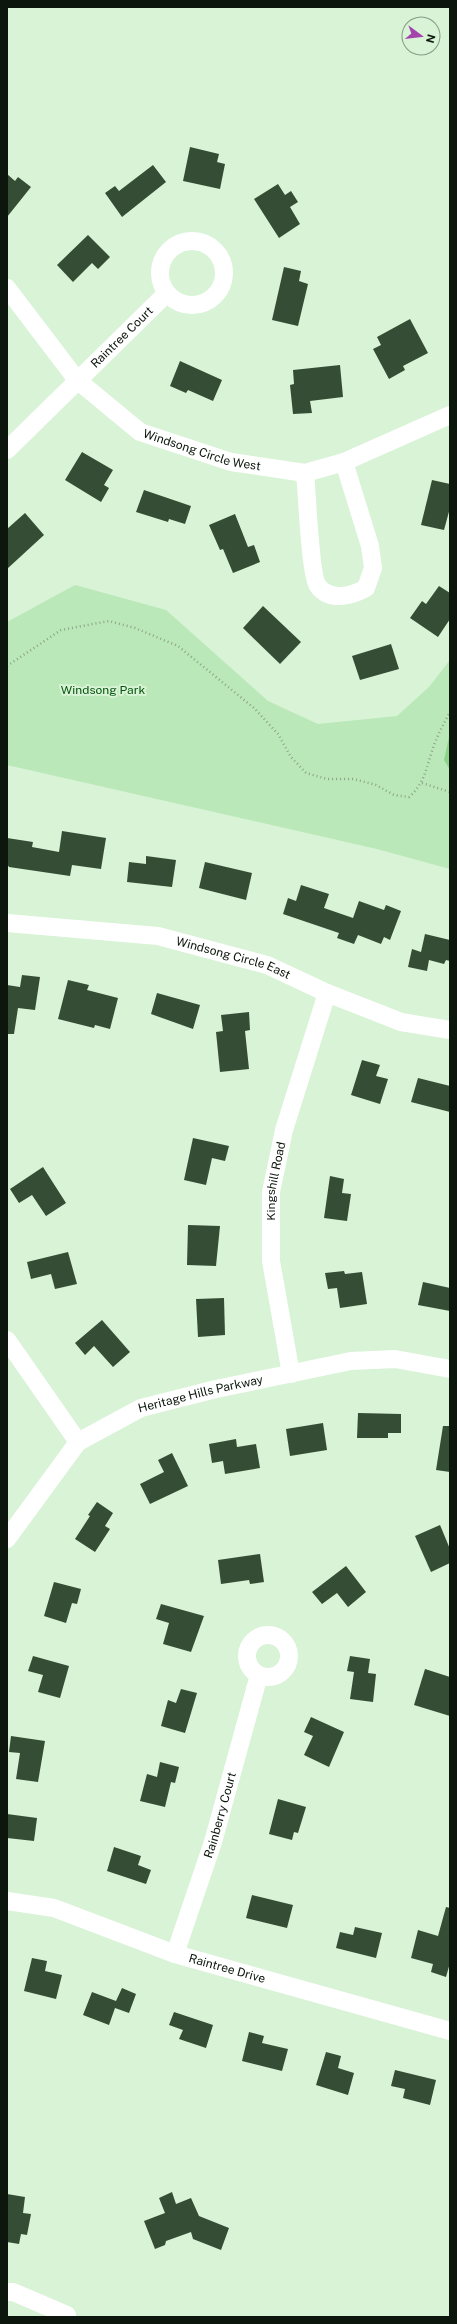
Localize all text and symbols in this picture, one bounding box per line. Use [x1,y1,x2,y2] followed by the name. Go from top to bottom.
[401,16,441,56] north arrow
[424,33,438,44] text: N
[88,304,156,371] street label: Raintree Court
[141,426,262,473] street label: Windsong Circle West
[61,683,145,697] park label: Windsong Park
[175,934,293,982] street label: Windsong Circle East
[264,1140,288,1221] street label: Kingshill Road
[137,1372,265,1415] street label: Heritage Hills Parkway
[201,1770,239,1860] street label: Rainberry Court
[187,1951,267,1986] street label: Raintree Drive

